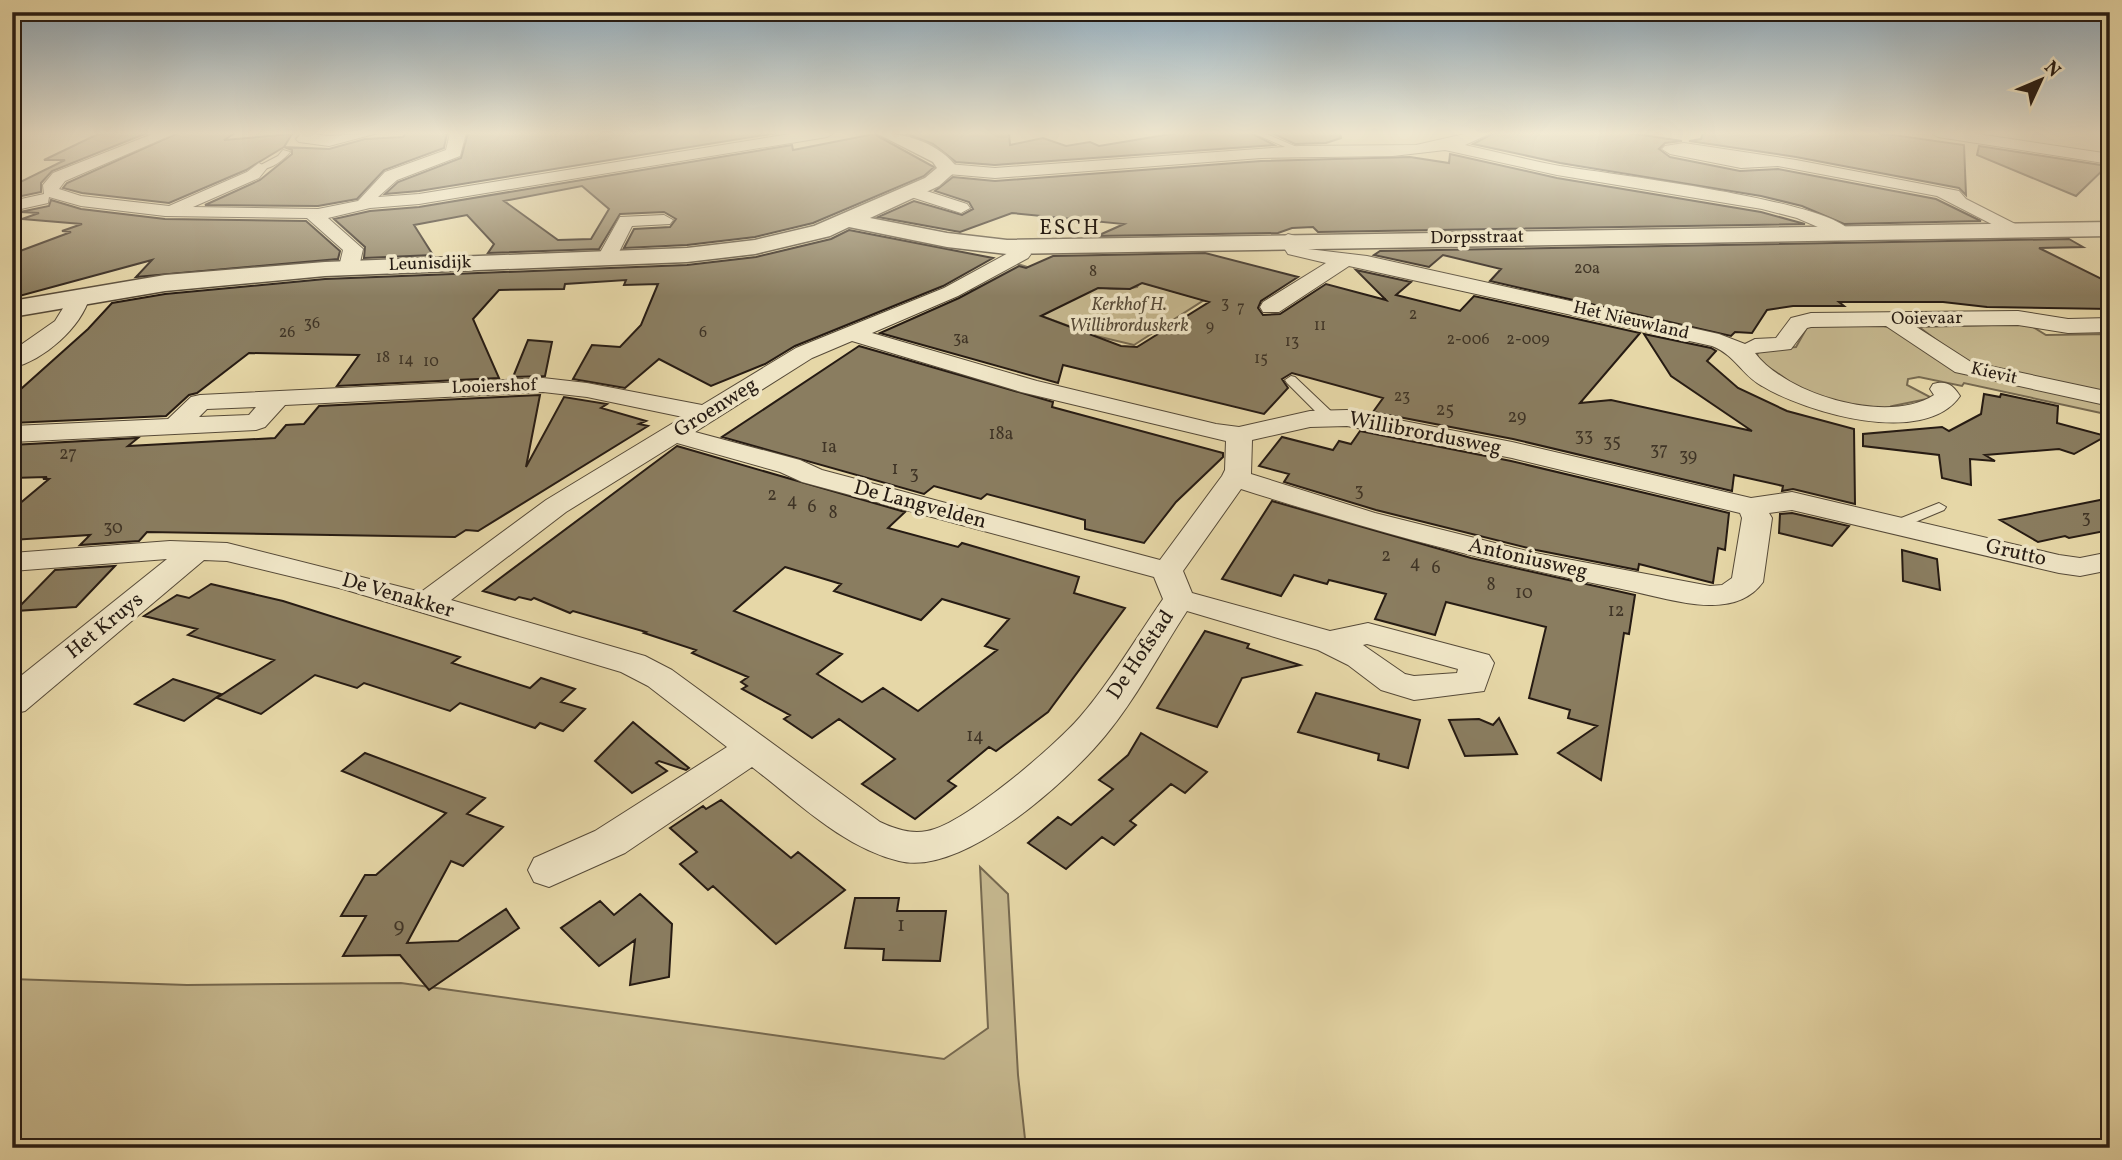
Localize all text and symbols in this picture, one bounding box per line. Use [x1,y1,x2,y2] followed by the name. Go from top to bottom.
[2007,46,2076,116] north arrow
[2038,56,2066,84] text: N
[1039,214,1101,243] district label: ESCH
[1430,225,1524,251] street label: Dorpsstraat
[388,250,472,278] street label: Leunisdijk
[1574,258,1600,280] house number: 20a
[1089,261,1097,283] house number: 8
[1069,293,1189,339] park label: Kerkhof H. Willibrorduskerk
[1221,293,1229,315] house number: 3
[1571,296,1691,346] street label: Het Nieuwland
[1237,297,1245,319] house number: 7
[1409,304,1417,326] house number: 2
[1891,306,1963,332] street label: Ooievaar
[304,313,320,335] house number: 36
[1314,315,1326,337] house number: 11
[1206,316,1214,338] house number: 9
[279,322,295,344] house number: 26
[699,322,707,344] house number: 6
[953,328,969,350] house number: 3a
[1446,329,1490,351] house number: 2-006
[1506,329,1550,351] house number: 2-009
[1285,331,1299,353] house number: 13
[376,347,390,369] house number: 18
[1254,348,1268,370] house number: 15
[398,349,414,371] house number: 14
[423,351,439,373] house number: 10
[1968,357,2020,391] street label: Kievit
[669,371,763,445] street label: Groenweg
[451,373,539,401] street label: Looiershof
[1394,386,1410,408] house number: 23
[1436,398,1454,423] house number: 25
[1346,405,1504,463] street label: Willibrordusweg
[1508,405,1526,430] house number: 29
[988,422,1014,447] house number: 18a
[1575,424,1593,449] house number: 33
[1603,430,1621,455] house number: 35
[821,435,837,460] house number: 1a
[1650,438,1668,463] house number: 37
[59,442,77,467] house number: 27
[1679,444,1697,469] house number: 39
[892,457,898,482] house number: 1
[909,462,919,487] house number: 3
[850,473,990,537] street label: De Langvelden
[1354,479,1364,504] house number: 3
[767,483,777,508] house number: 2
[787,489,797,514] house number: 4
[807,495,817,520] house number: 6
[828,501,838,526] house number: 8
[2081,506,2091,531] house number: 3
[103,516,123,541] house number: 30
[1465,531,1591,587] street label: Antoniusweg
[1983,532,2049,574] street label: Grutto
[1381,544,1391,569] house number: 2
[1410,551,1420,576] house number: 4
[1431,556,1441,581] house number: 6
[338,566,458,626] street label: De Venakker
[1486,573,1496,598] house number: 8
[1515,581,1533,606] house number: 10
[60,586,150,666] street label: Het Kruys
[1608,599,1624,624] house number: 12
[1100,604,1182,706] street label: De Hofstad
[966,724,984,749] house number: 14
[897,911,905,940] house number: 1
[394,912,405,941] house number: 9

